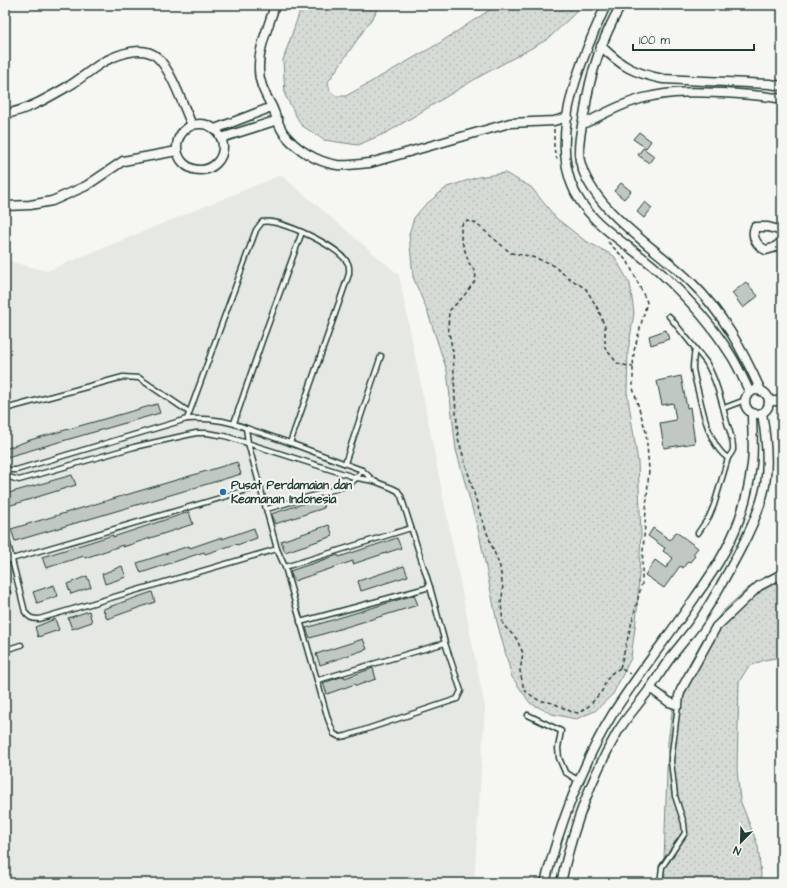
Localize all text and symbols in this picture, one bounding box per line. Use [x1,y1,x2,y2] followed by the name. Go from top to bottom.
[633,26,754,52] scale bar
[639,32,670,49] text: 100 m
[231,477,352,508] place label: Pusat Perdamaian dan Keamanan Indonesia
[218,487,228,497] marker: Pusat Perdamaian dan Keamanan Indonesia
[721,822,761,862] north arrow
[731,842,743,859] text: N

